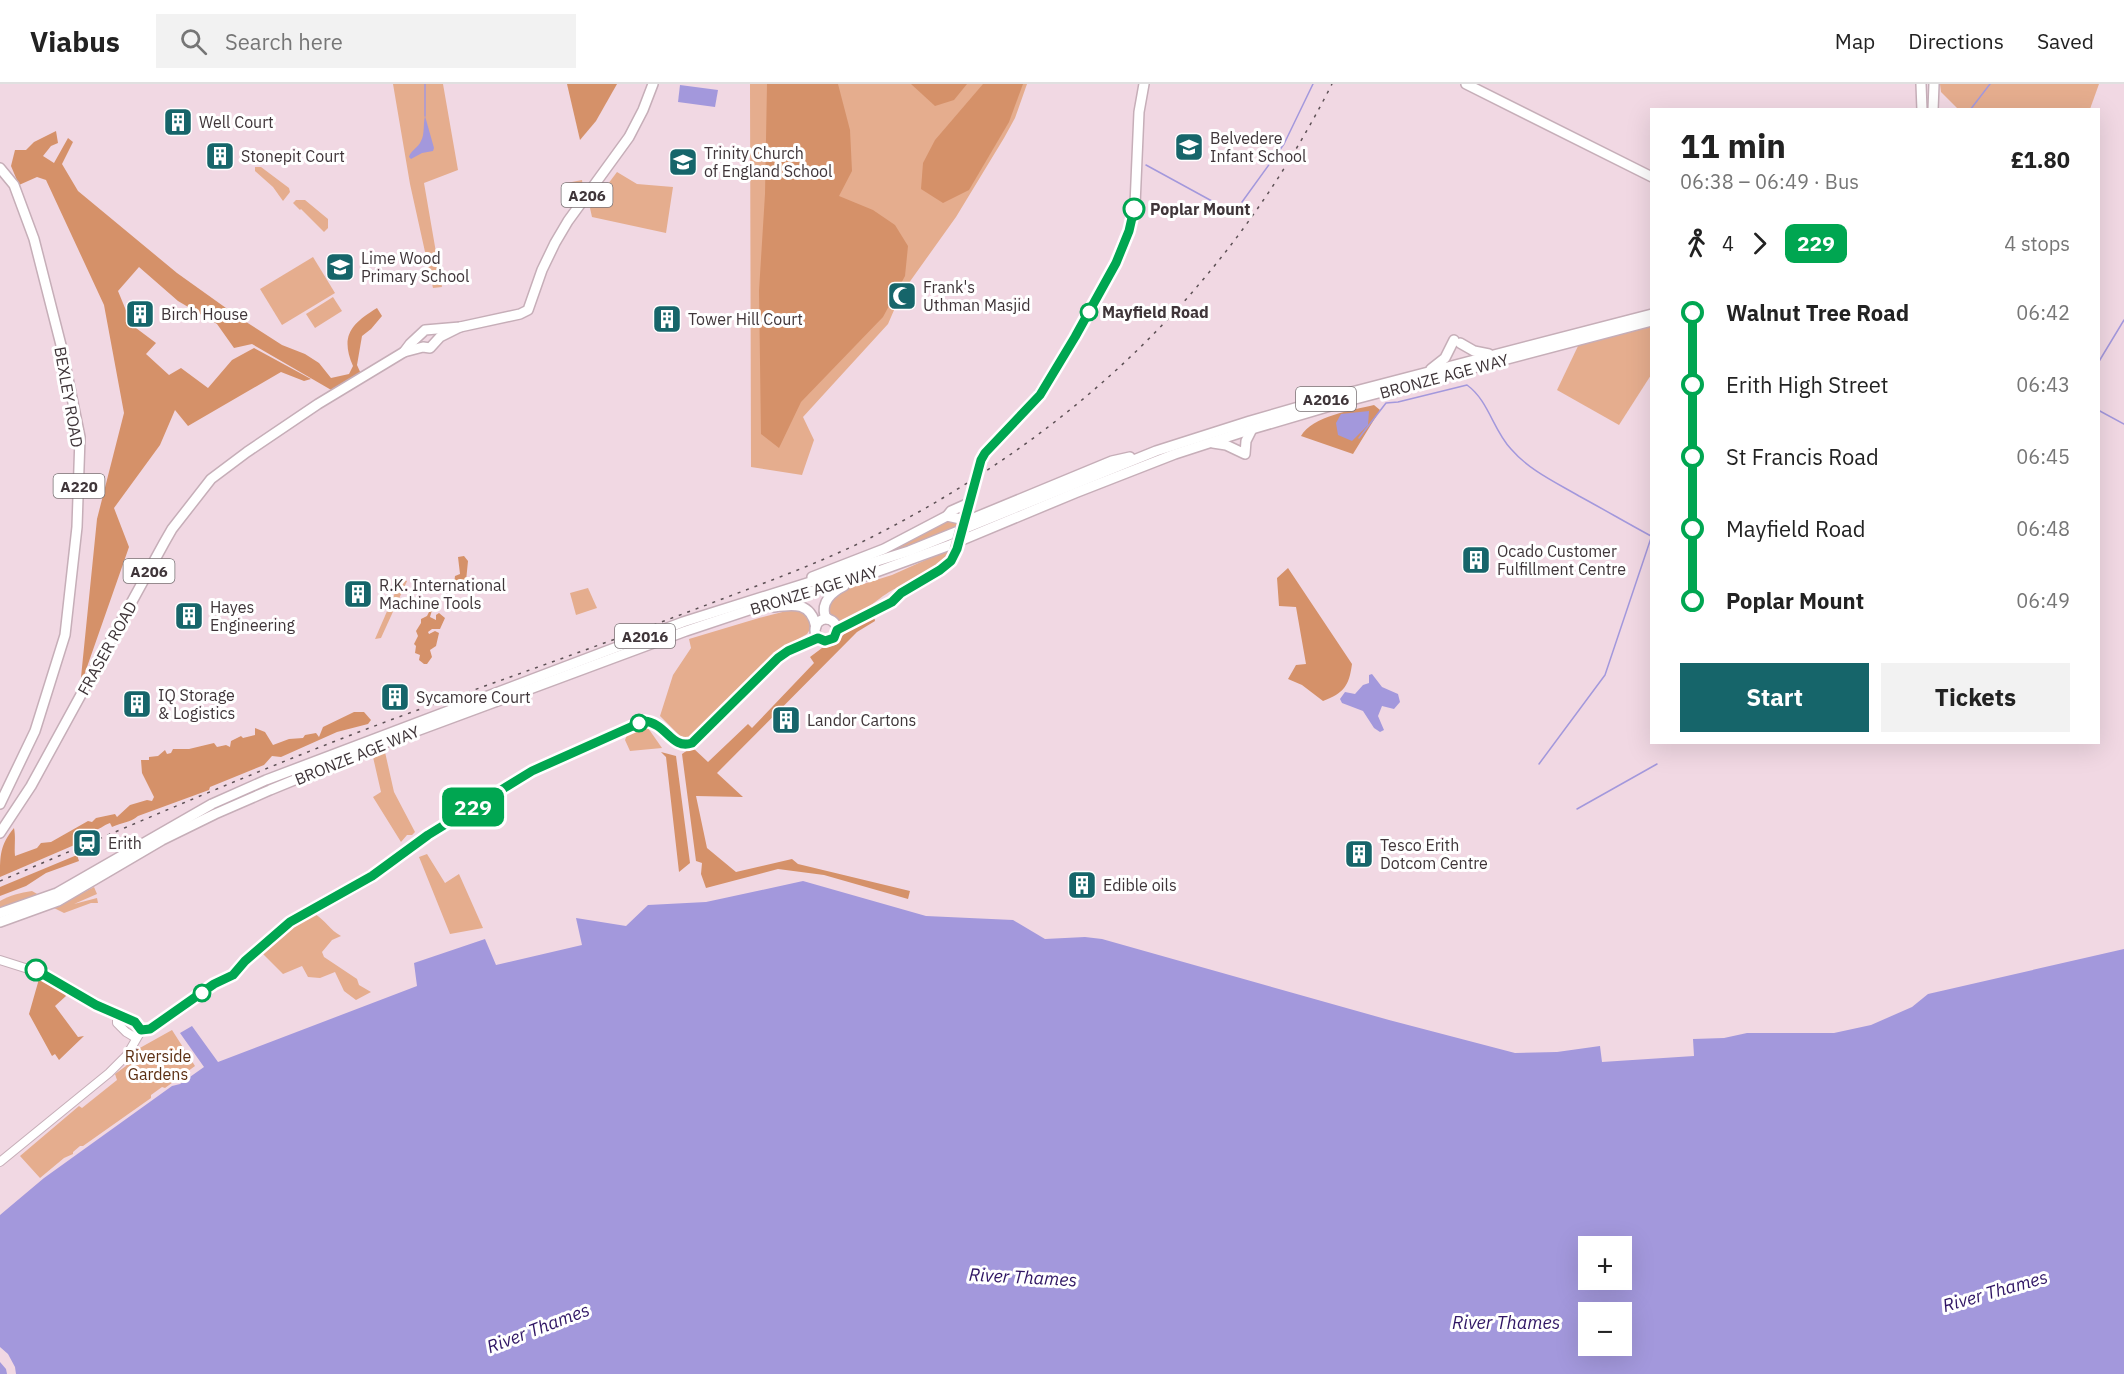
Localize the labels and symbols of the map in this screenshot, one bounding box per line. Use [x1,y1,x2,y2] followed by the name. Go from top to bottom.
[162,106,194,138] building icon: Well Court
[199,112,274,132] place label: Well Court
[1210,128,1306,166] place label: Belvedere Infant School
[1173,131,1205,163] school or university icon: Belvedere Infant School
[204,140,236,172] building icon: Stonepit Court
[704,143,832,181] place label: Trinity Church of England School
[241,146,345,166] place label: Stonepit Court
[667,146,699,178] school or university icon: Trinity Church of England School
[562,183,612,207] road number: A206
[1123,198,1145,220] marker: Poplar Mount
[1150,199,1250,219] place label: Poplar Mount
[361,248,469,286] place label: Lime Wood Primary School
[324,251,356,283] school or university icon: Lime Wood Primary School
[923,277,1031,315] place label: Frank's Uthman Masjid
[886,280,918,312] mosque icon: Frank's Uthman Masjid
[124,298,156,330] building icon: Birch House
[1102,302,1209,322] place label: Mayfield Road
[651,303,683,335] building icon: Tower Hill Court
[1080,303,1098,321] marker: Mayfield Road
[161,304,248,324] place label: Birch House
[688,309,803,329] place label: Tower Hill Court
[50,345,88,449] street label: BEXLEY ROAD
[1377,349,1511,403] street label: BRONZE AGE WAY
[1296,387,1356,411] road number: A2016
[54,474,104,498] road number: A220
[1497,541,1626,579] place label: Ocado Customer Fulfillment Centre
[1460,544,1492,576] building icon: Ocado Customer Fulfillment Centre
[124,559,174,583] road number: A206
[748,561,881,619] street label: BRONZE AGE WAY
[379,575,506,613] place label: R.K. International Machine Tools
[342,578,374,610] building icon: R.K. International Machine Tools
[210,597,295,635] place label: Hayes Engineering
[73,598,141,698] street label: FRASER ROAD
[173,600,205,632] building icon: Hayes Engineering
[615,624,675,648] road number: A2016
[379,681,411,713] building icon: Sycamore Court
[158,685,235,723] place label: IQ Storage & Logistics
[416,687,531,707] place label: Sycamore Court
[121,688,153,720] building icon: IQ Storage & Logistics
[770,704,802,736] building icon: Landor Cartons
[807,710,916,730] place label: Landor Cartons
[630,714,648,732] unlabelled marker
[292,721,423,789] street label: BRONZE AGE WAY
[438,788,508,826] line badge: 229
[71,827,103,859] station icon: Erith
[108,833,142,853] place label: Erith
[1380,835,1488,873] place label: Tesco Erith Dotcom Centre
[1343,838,1375,870] building icon: Tesco Erith Dotcom Centre
[1066,869,1098,901] building icon: Edible oils
[1103,875,1177,895] place label: Edible oils
[25,959,47,981] unlabelled marker
[193,984,211,1002] unlabelled marker
[125,1046,191,1084] park label: Riverside Gardens
[968,1263,1078,1291] water label: River Thames
[1940,1265,2050,1317] water label: River Thames
[483,1298,593,1358] water label: River Thames
[1452,1311,1560,1334] water label: River Thames

